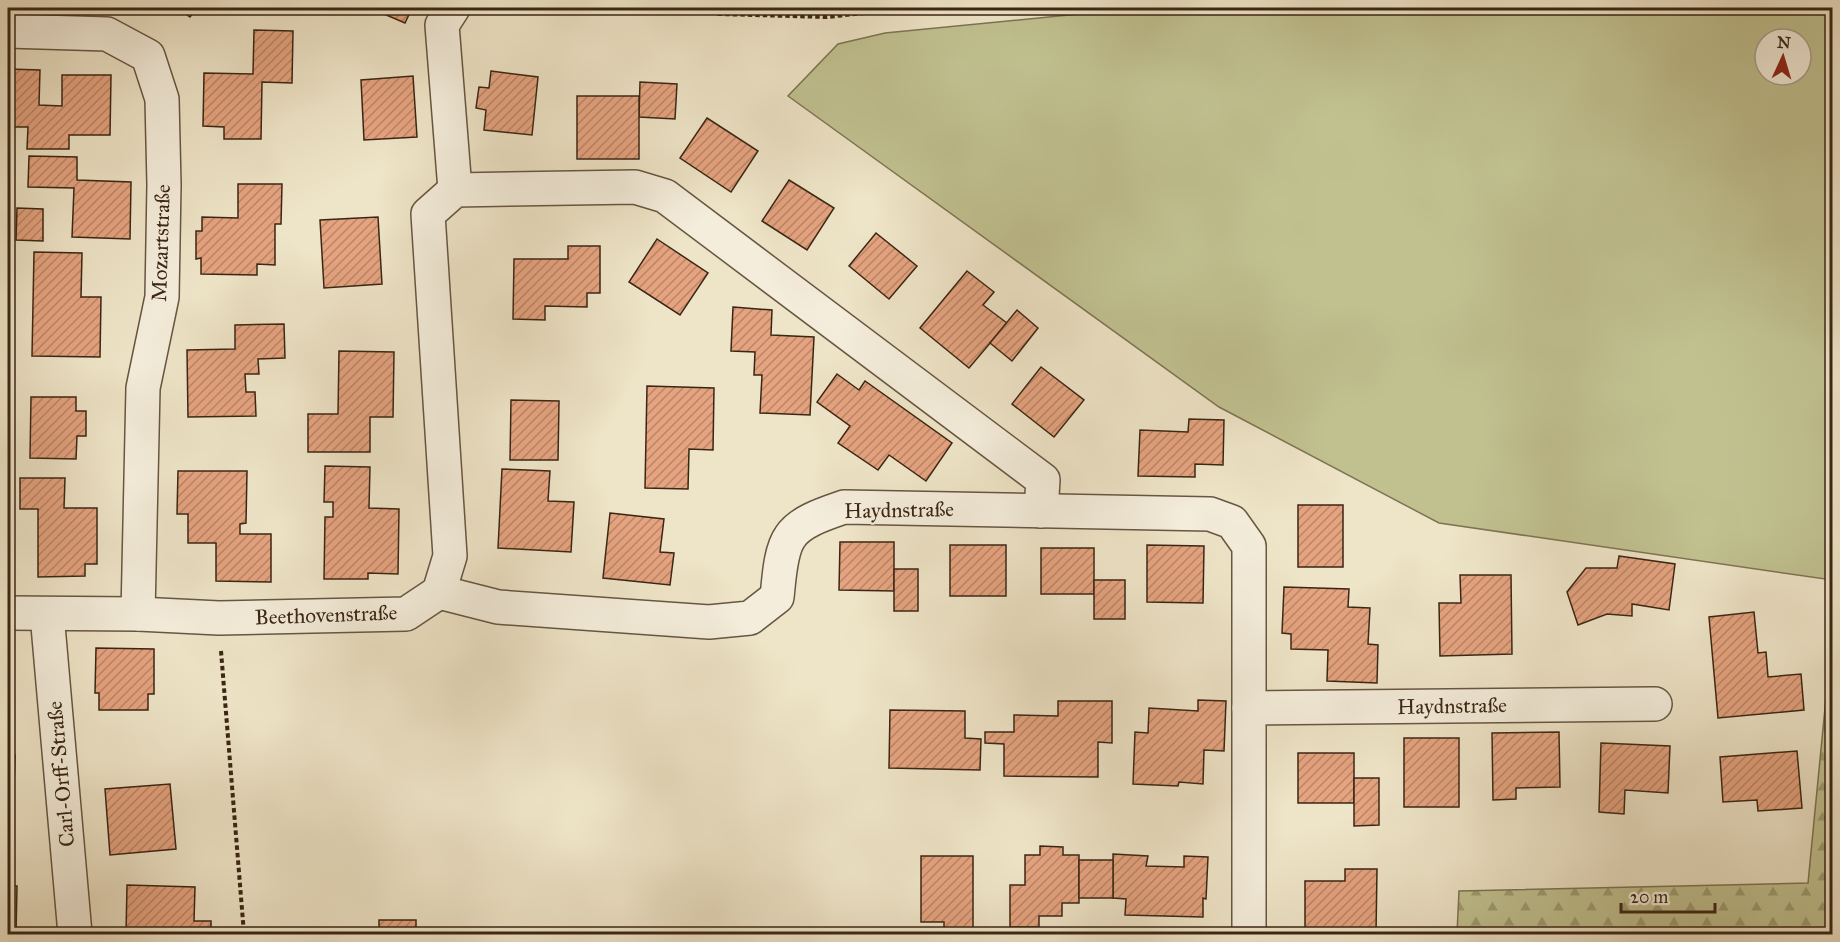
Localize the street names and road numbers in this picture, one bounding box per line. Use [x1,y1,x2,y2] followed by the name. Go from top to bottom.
[146,184,176,302] street label: Mozartstraße
[844,496,954,524] street label: Haydnstraße
[254,600,398,630] street label: Beethovenstraße
[1397,692,1507,720] street label: Haydnstraße
[42,700,80,848] street label: Carl-Orff-Straße

